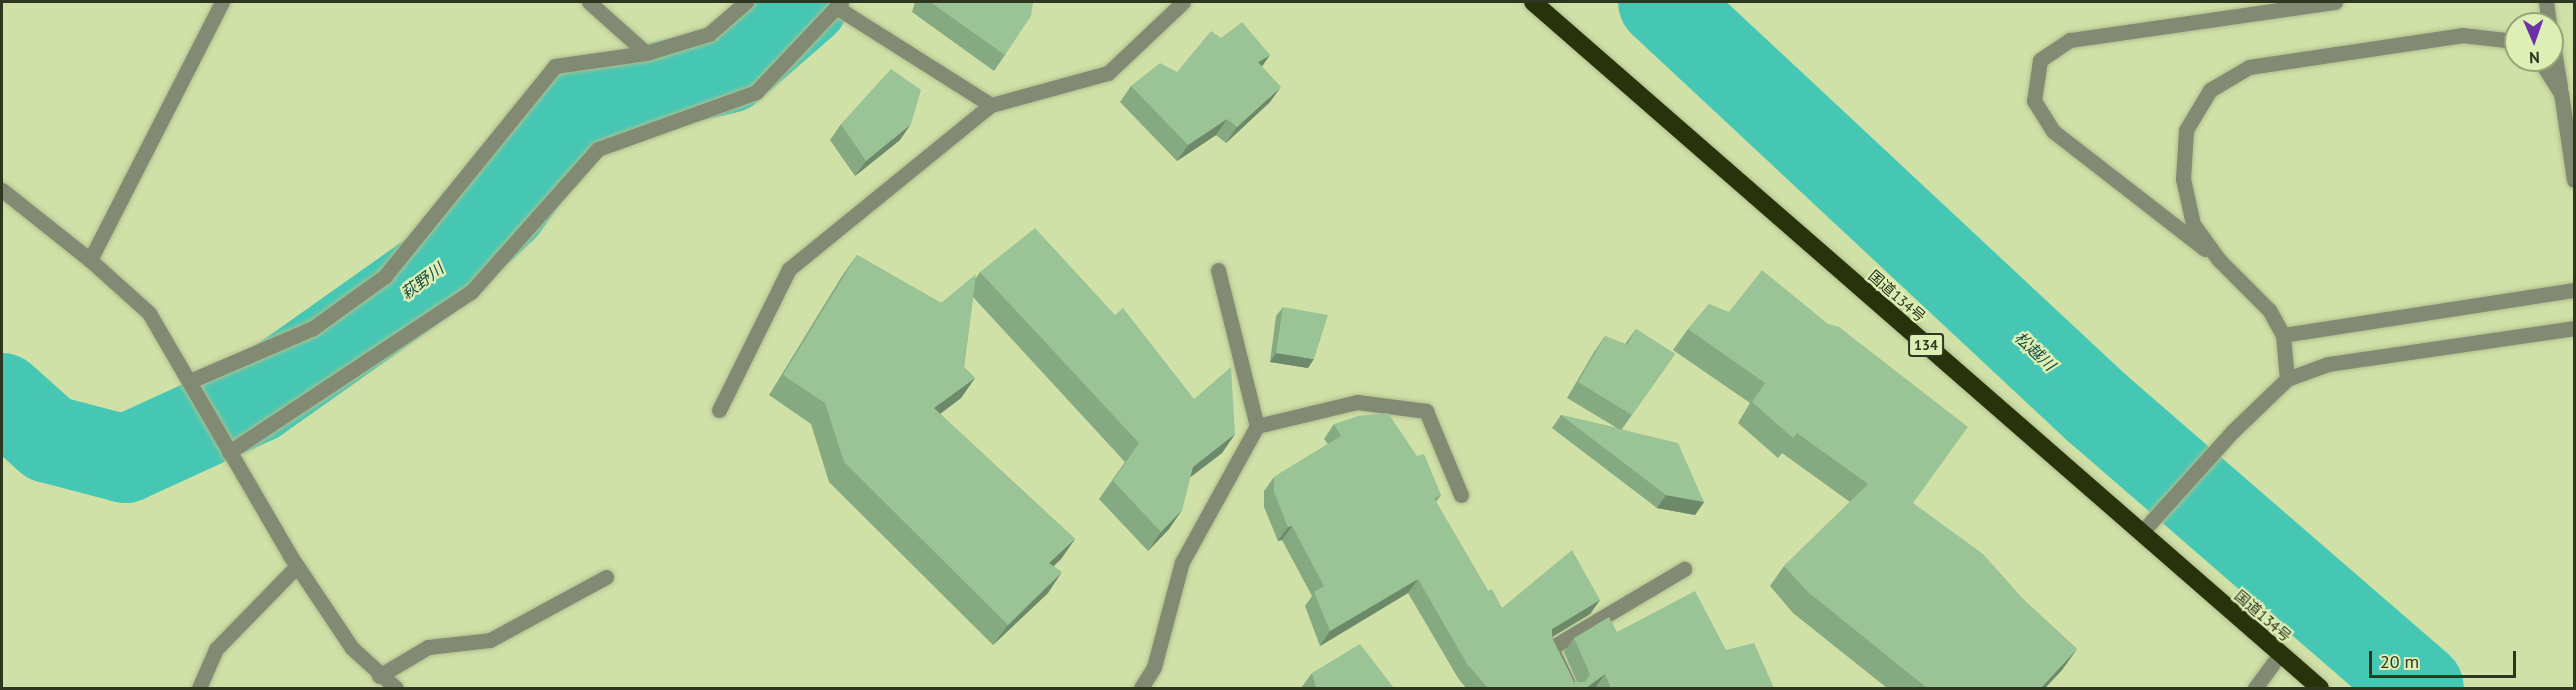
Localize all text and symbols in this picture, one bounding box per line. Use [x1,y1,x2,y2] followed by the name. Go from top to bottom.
[2504,12,2564,72] north arrow
[2529,48,2540,68] text: N
[397,259,447,303] water label: 萩野川
[1865,266,1929,326] street label: 国道134号
[2011,328,2059,374] water label: 松越川
[1908,334,1944,356] road number: 134
[2231,586,2295,646] street label: 国道134号
[2372,639,2519,677] scale bar
[2380,650,2419,673] text: 20 m

